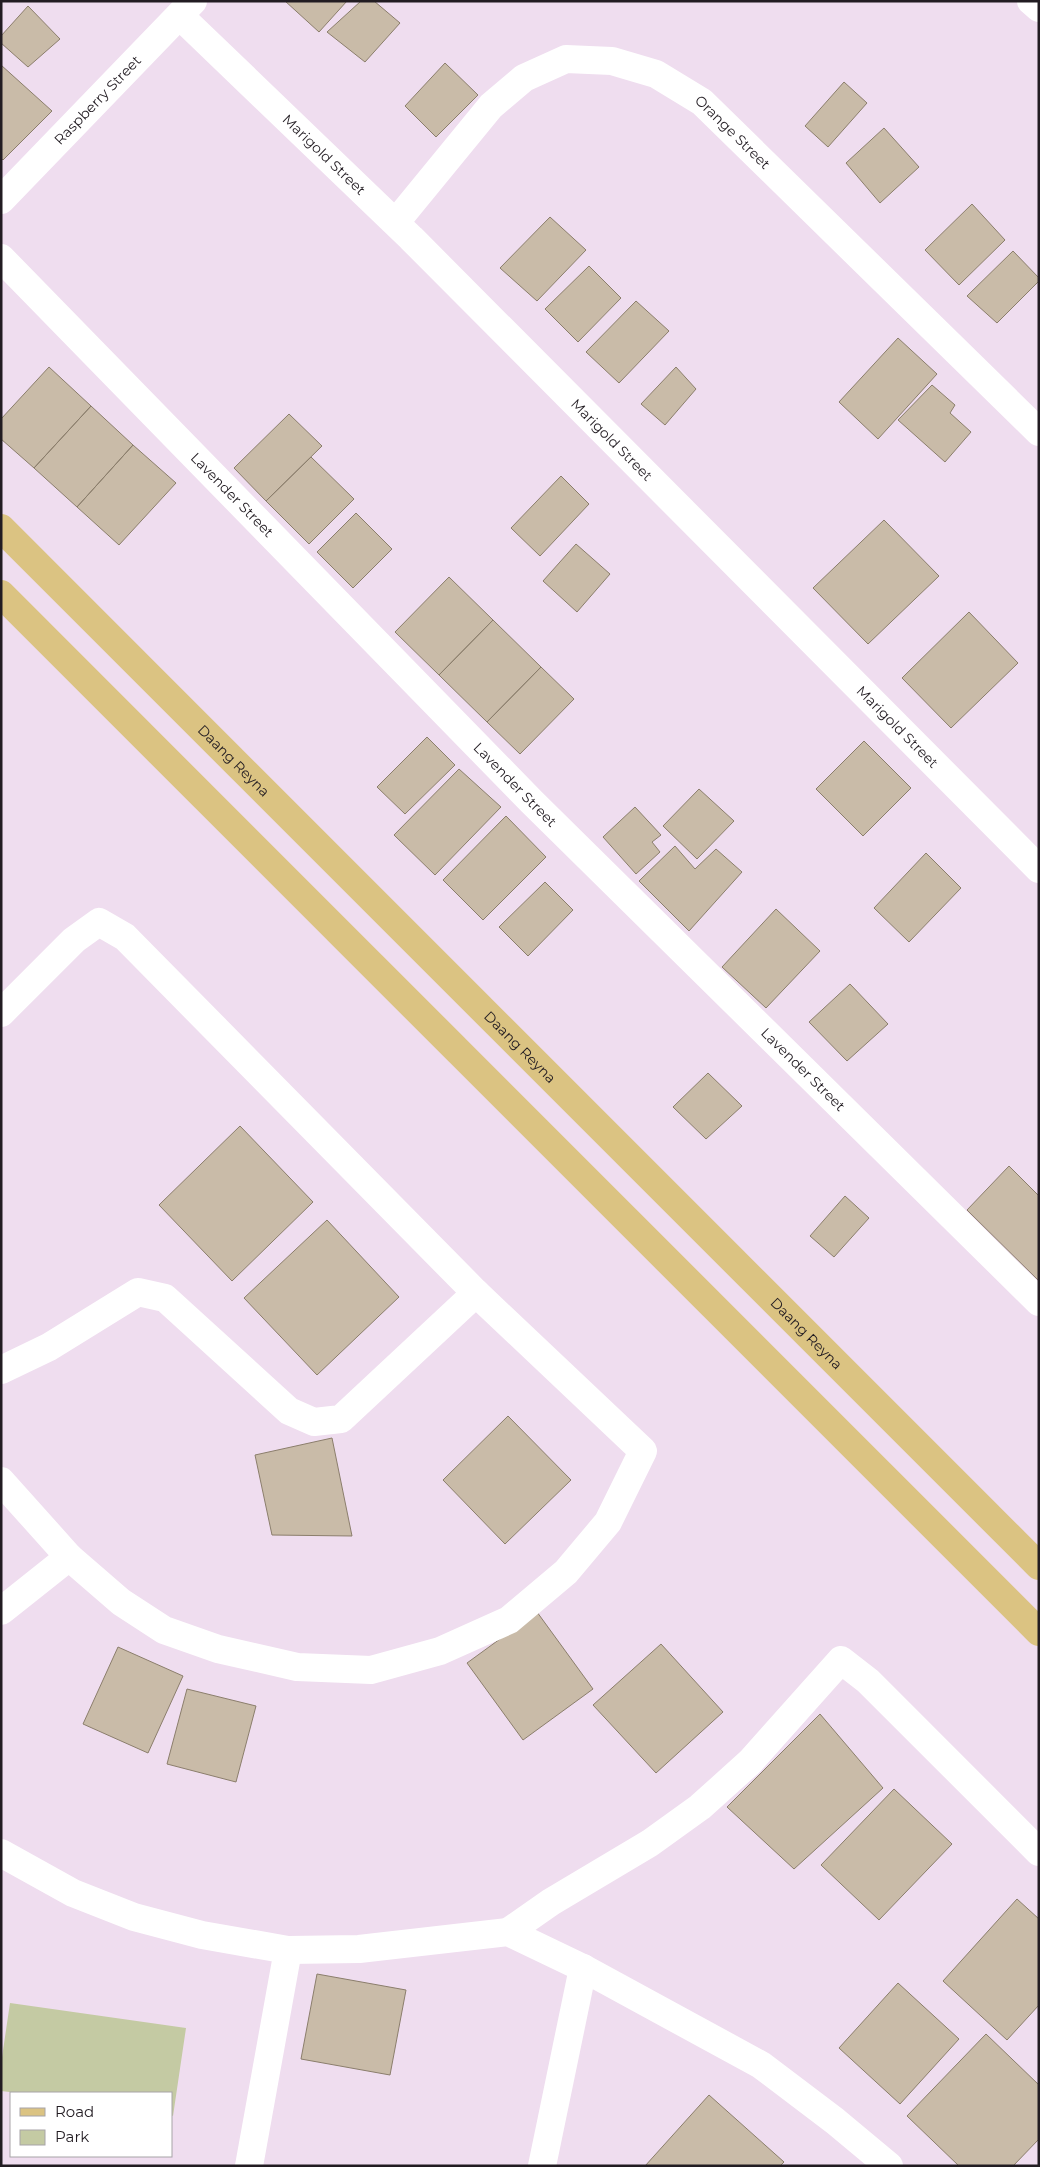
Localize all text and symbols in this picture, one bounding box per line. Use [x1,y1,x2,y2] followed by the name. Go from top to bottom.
[50,51,145,148] street label: Raspberry Street
[692,91,774,173] street label: Orange Street
[279,110,370,199] street label: Marigold Street
[567,395,657,485] street label: Marigold Street
[187,449,278,541] street label: Lavender Street
[853,682,942,772] street label: Marigold Street
[194,721,273,800] street label: Daang Reyna
[470,739,561,831] street label: Lavender Street
[480,1007,560,1087] street label: Daang Reyna
[757,1024,849,1115] street label: Lavender Street
[767,1294,846,1373] street label: Daang Reyna
[10,2092,172,2157] legend
[55,2102,94,2121] text: Road
[55,2127,89,2146] text: Park

